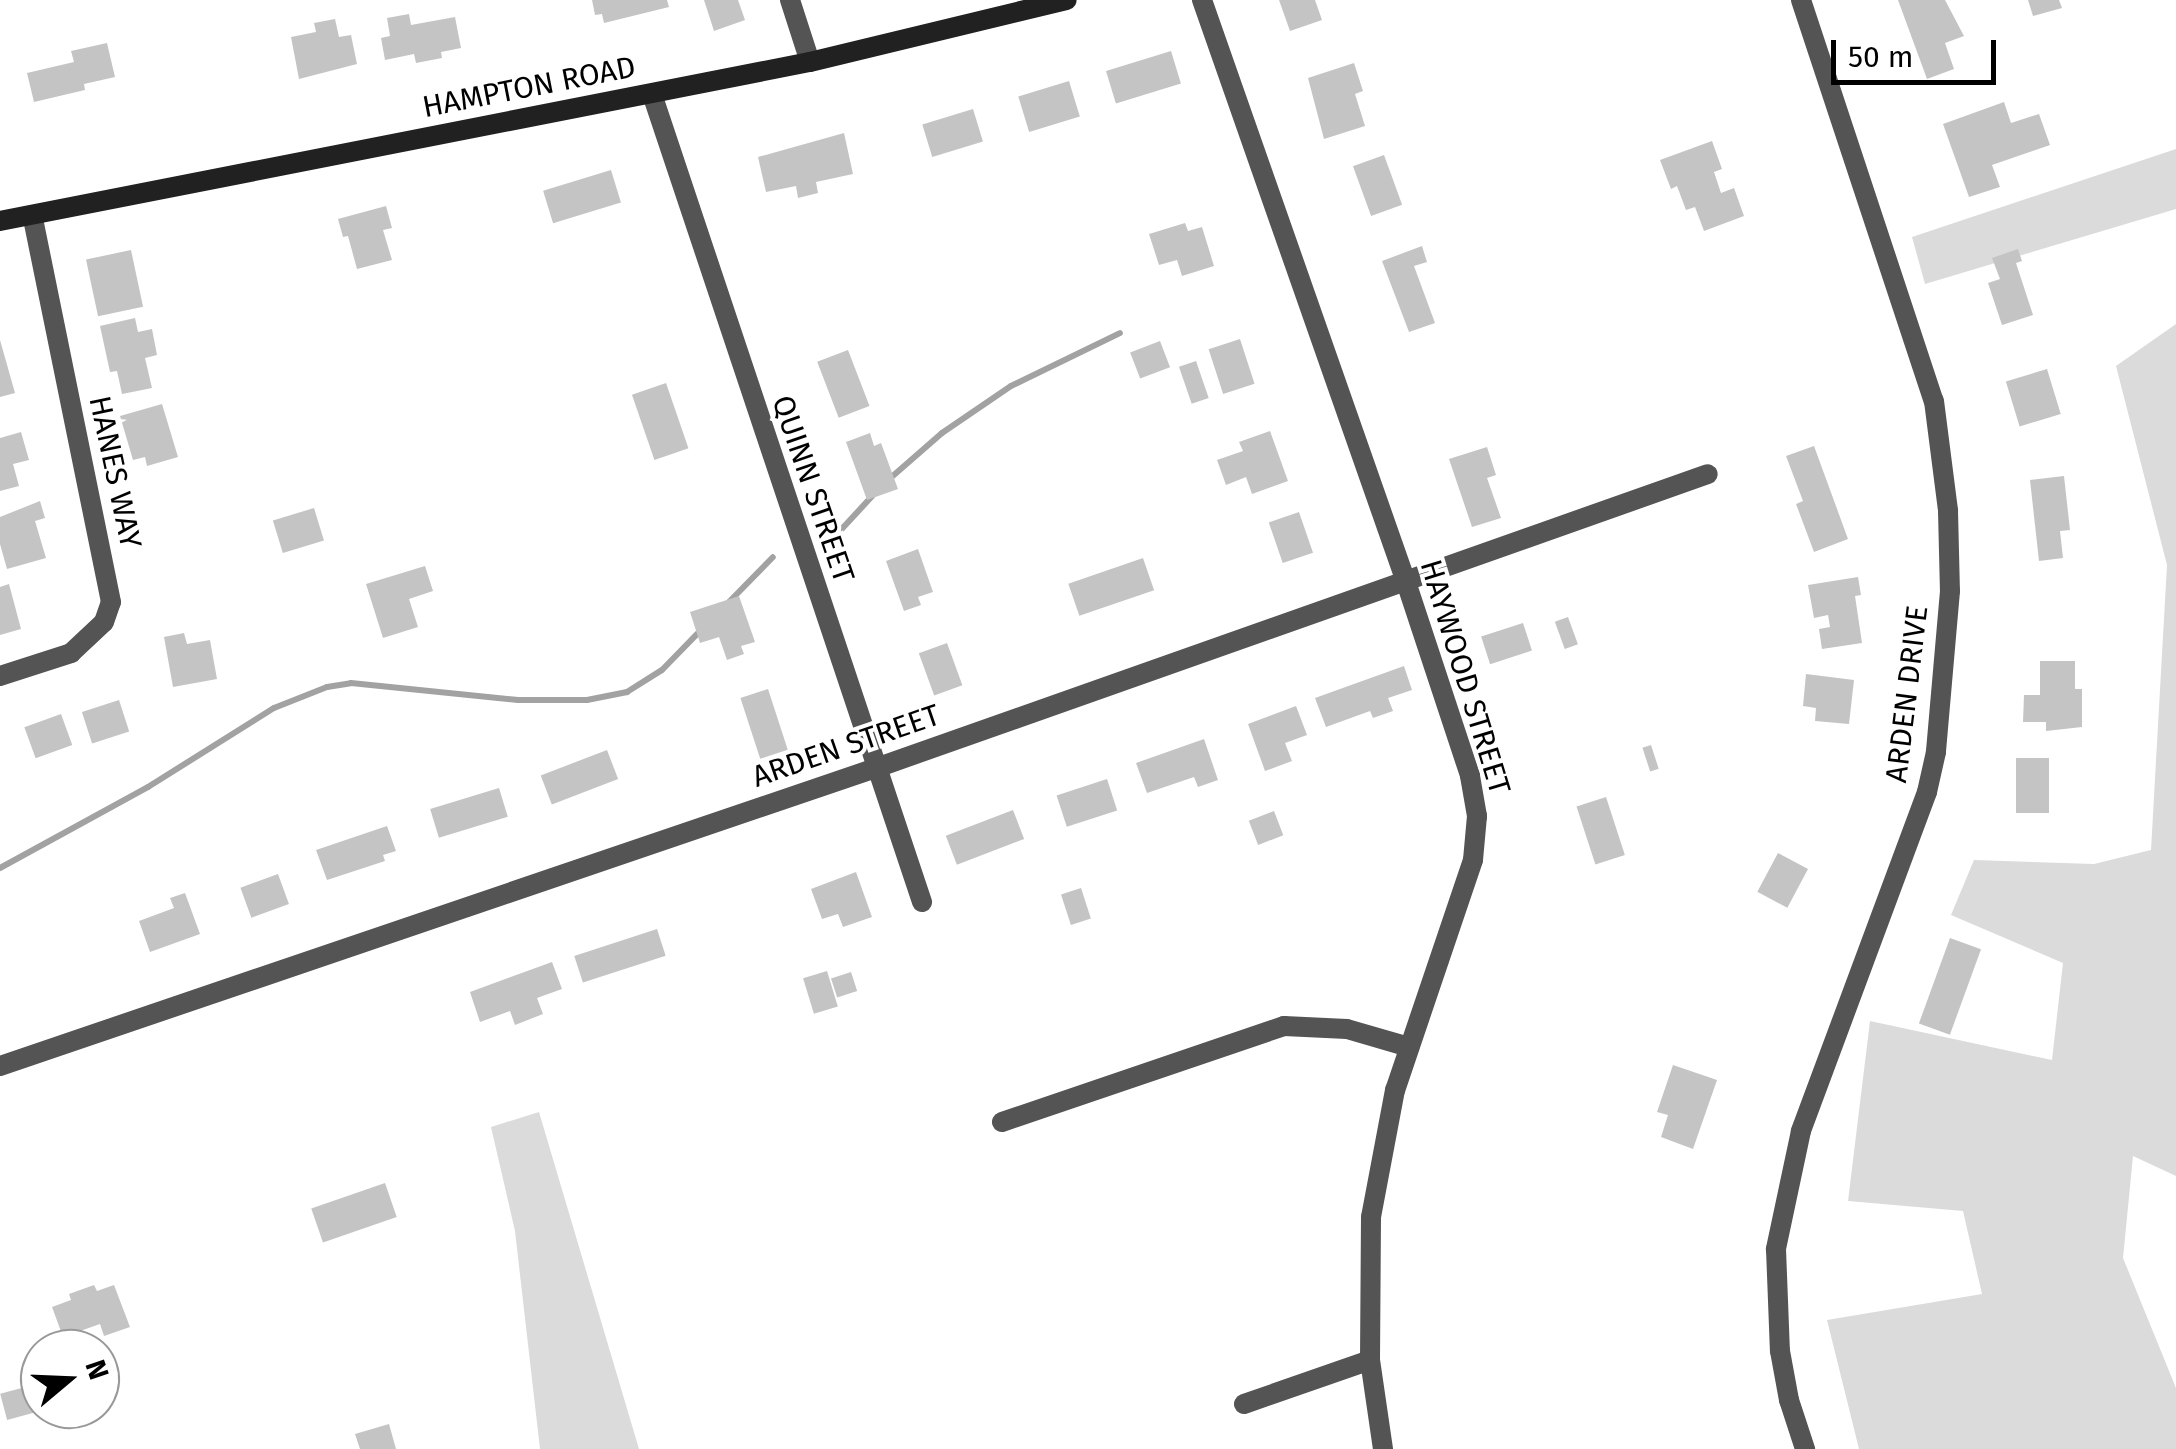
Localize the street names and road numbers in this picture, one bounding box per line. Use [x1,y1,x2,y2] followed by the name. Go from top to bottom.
[419,49,639,125] street label: HAMPTON ROAD
[764,391,862,587] street label: QUINN STREET
[81,392,149,552] street label: HANES WAY
[1412,555,1518,799] street label: HAYWOOD STREET
[1878,603,1936,785] street label: ARDEN DRIVE
[747,697,945,795] street label: ARDEN STREET

